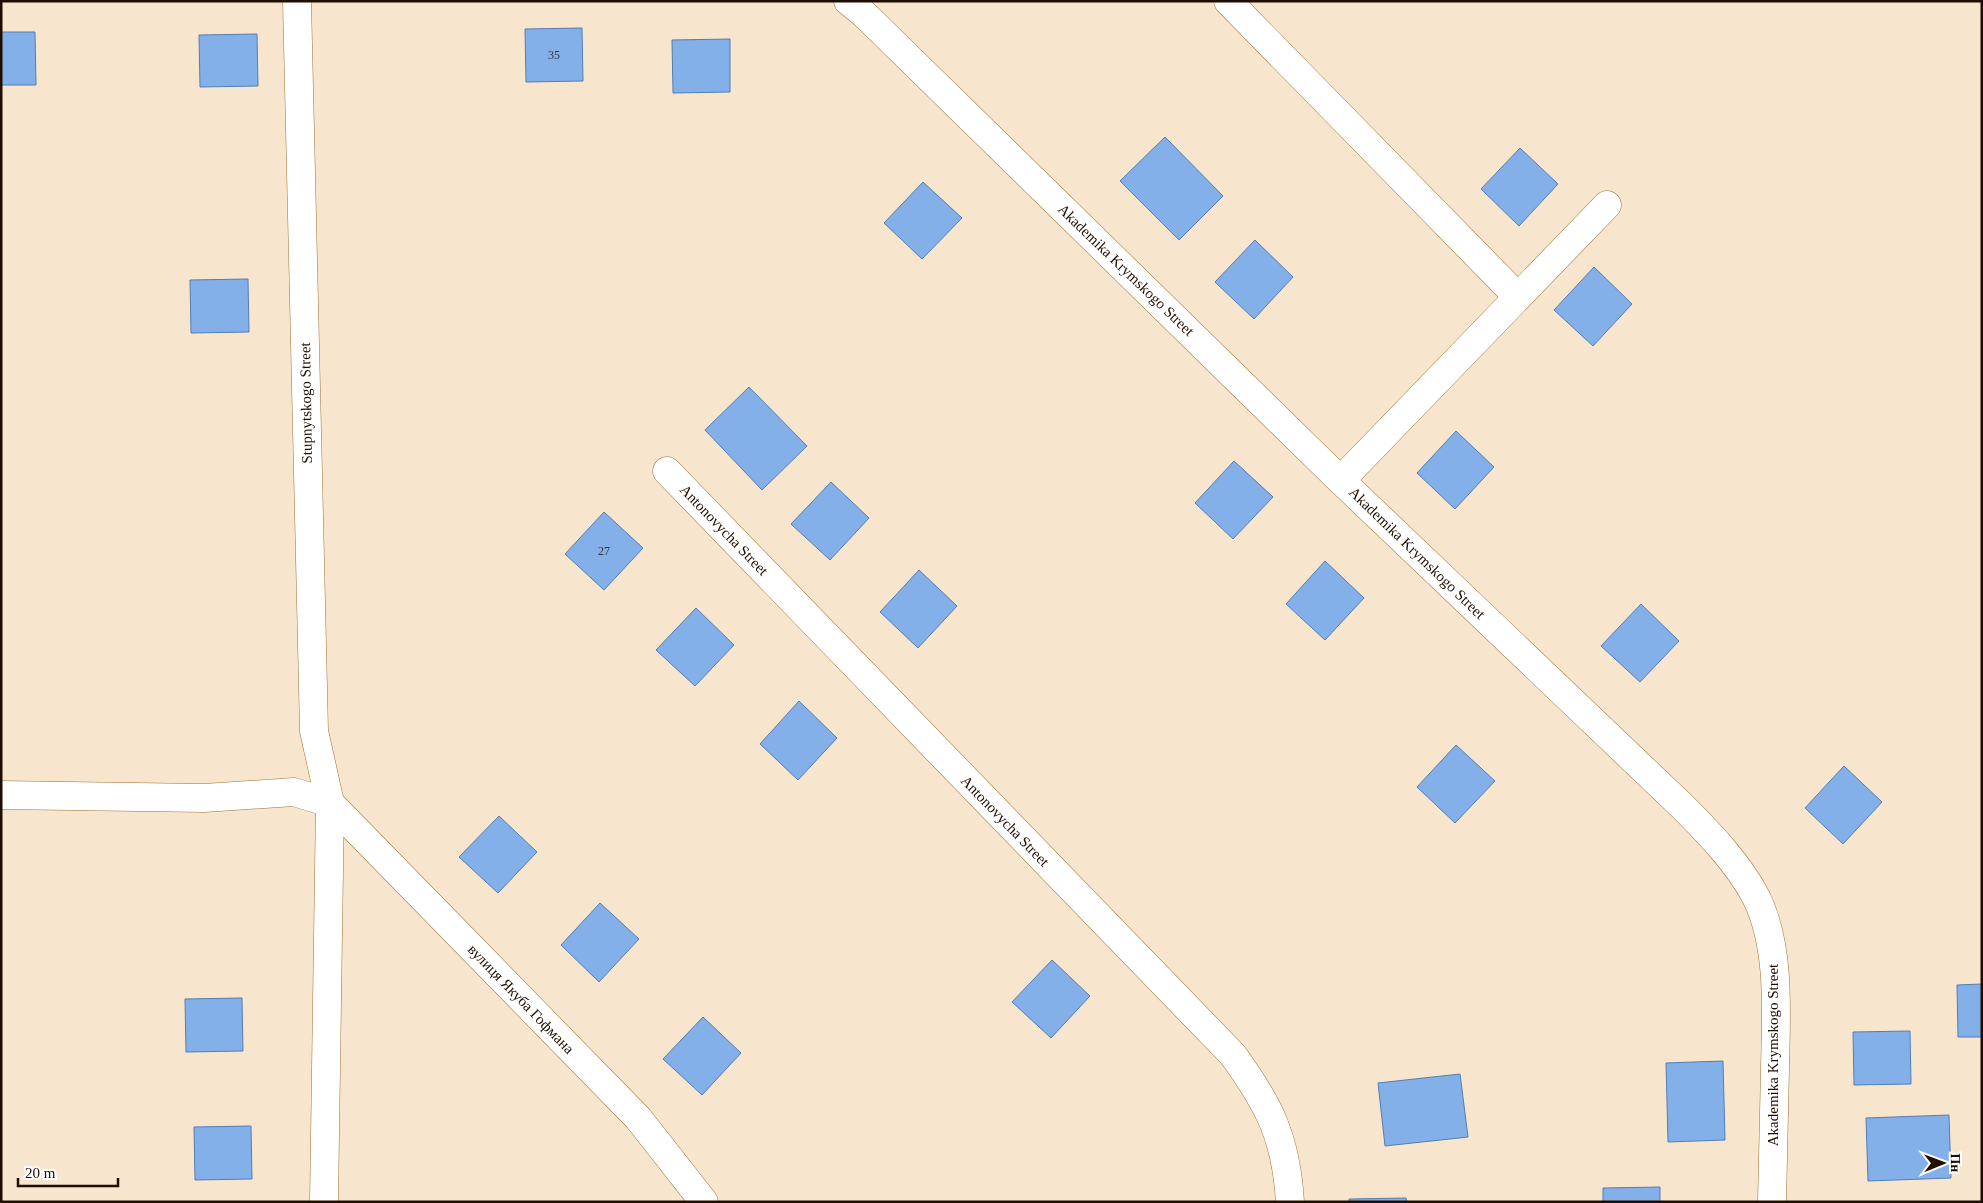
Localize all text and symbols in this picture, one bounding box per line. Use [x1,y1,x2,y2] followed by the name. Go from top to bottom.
[548,48,560,62] house number: 35
[1055,201,1198,340] street label: Akademika Krymskogo Street
[297,341,315,464] street label: Stupnytskogo Street
[677,481,772,579] street label: Antonovycha Street
[1346,484,1489,623] street label: Akademika Krymskogo Street
[598,544,610,558] house number: 27
[958,772,1053,870] street label: Antonovycha Street
[465,941,577,1057] street label: вулиця Якуба Гофмана
[1765,963,1781,1146] street label: Akademika Krymskogo Street
[1918,1138,1968,1188] north arrow
[1948,1153,1963,1172] text: Пн
[18,1156,118,1188] scale bar
[25,1165,56,1181] text: 20 m

